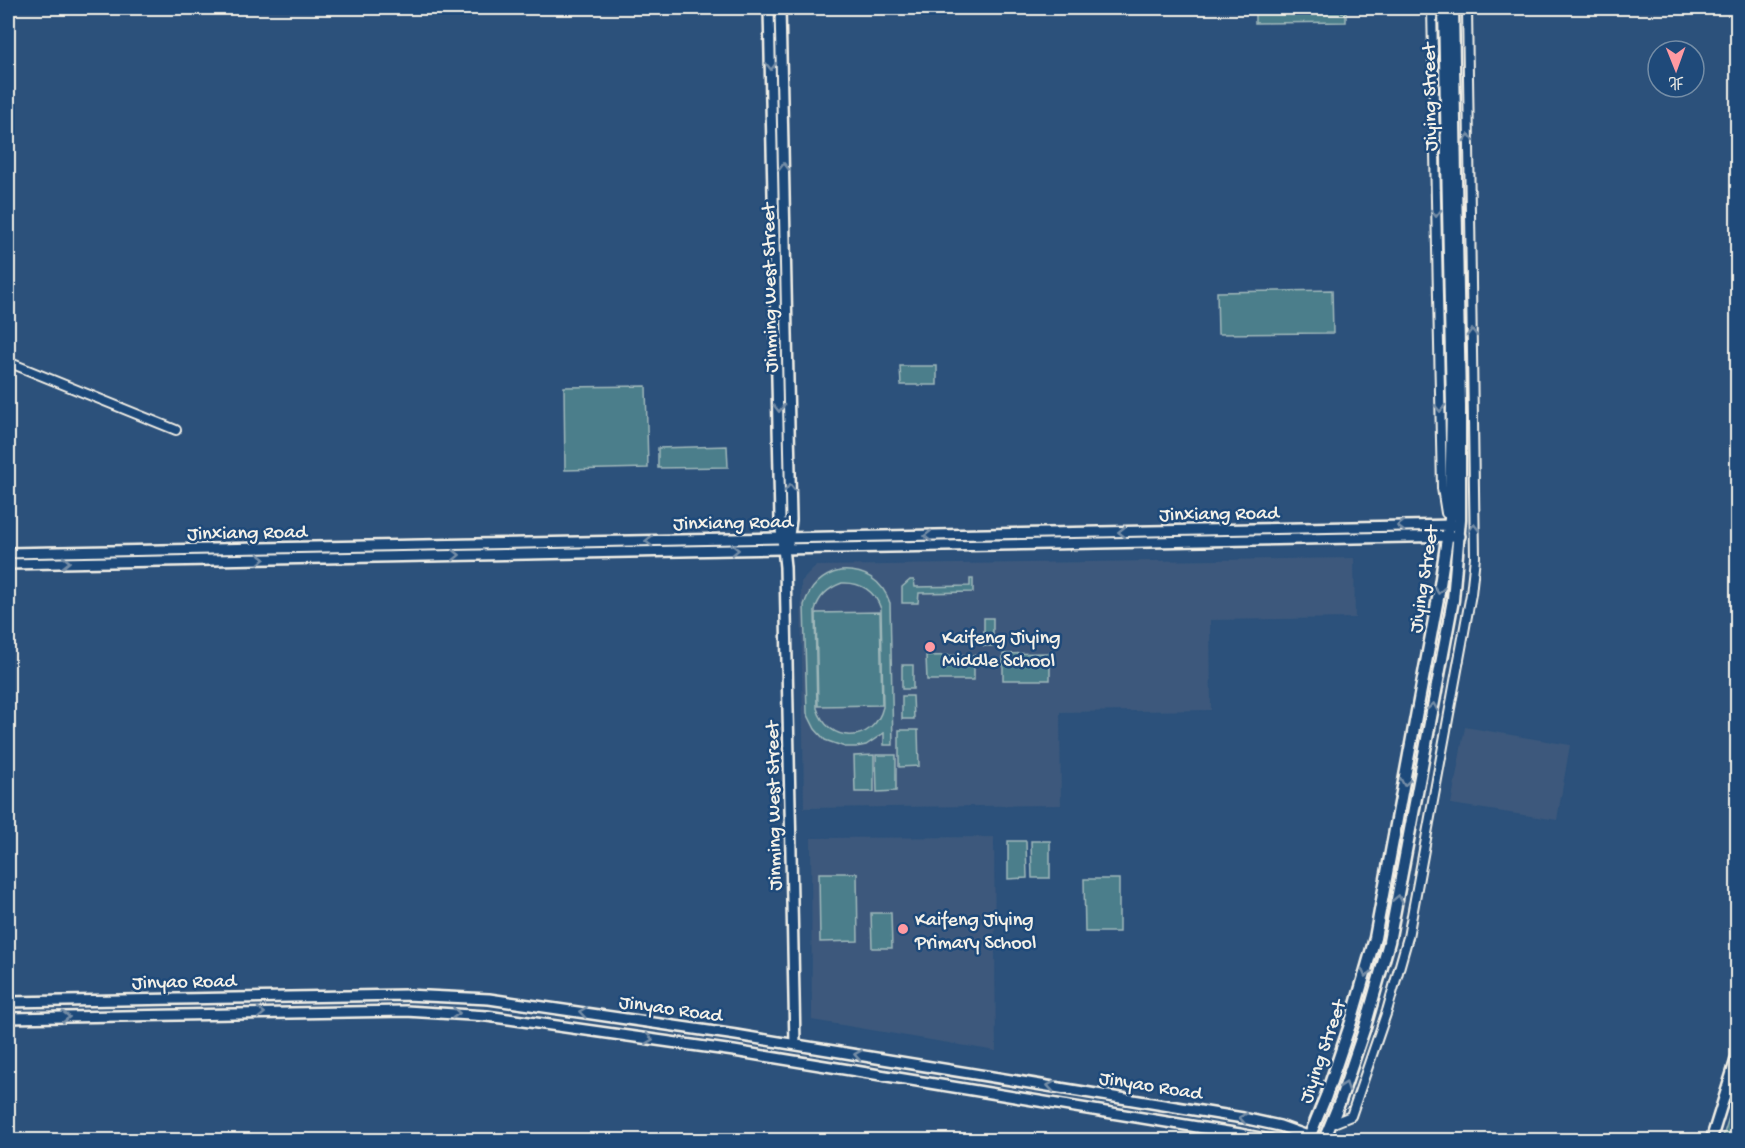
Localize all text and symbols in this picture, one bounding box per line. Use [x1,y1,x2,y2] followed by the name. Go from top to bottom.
[1646,39,1706,99] north arrow
[1419,41,1444,151] street label: Jiying Street
[764,61,777,70] one-way arrow
[1668,71,1684,91] text: 北
[1463,133,1475,142] one-way arrow
[777,162,790,171] one-way arrow
[758,201,784,373] street label: Jinming West Street
[1430,208,1442,217] one-way arrow
[1466,328,1478,337] one-way arrow
[772,403,785,412] one-way arrow
[1434,403,1446,412] one-way arrow
[784,483,796,492] one-way arrow
[1159,503,1281,528] street label: Jinxiang Road
[673,512,795,537] street label: Jinxiang Road
[1397,520,1406,533] one-way arrow
[187,522,309,547] street label: Jinxiang Road
[1406,523,1446,635] street label: Jiying Street
[1468,523,1481,532] one-way arrow
[1118,526,1127,538] one-way arrow
[923,529,932,542] one-way arrow
[644,535,653,547] one-way arrow
[730,543,739,556] one-way arrow
[451,549,460,561] one-way arrow
[256,552,265,565] one-way arrow
[61,556,70,569] one-way arrow
[1434,585,1446,595] one-way arrow
[942,628,1061,674] place label: Kaifeng Jiying Middle School
[923,640,937,654] marker: Kaifeng Jiying Middle School
[1426,702,1439,712] one-way arrow
[762,719,788,891] street label: Jinming West Street
[1399,777,1411,787] one-way arrow
[1391,894,1404,904] one-way arrow
[914,910,1036,956] place label: Kaifeng Jiying Primary School
[896,922,910,936] marker: Kaifeng Jiying Primary School
[1360,968,1373,978] one-way arrow
[132,971,239,996] street label: Jinyao Road
[617,992,726,1029] street label: Jinyao Road
[1296,996,1353,1107] street label: Jiying Street
[451,1006,460,1019] one-way arrow
[256,1007,265,1020] one-way arrow
[578,1007,587,1019] one-way arrow
[61,1011,70,1023] one-way arrow
[645,1032,654,1044] one-way arrow
[854,1049,863,1061] one-way arrow
[1097,1068,1206,1107] street label: Jinyao Road
[1046,1080,1056,1093] one-way arrow
[1338,1081,1351,1092] one-way arrow
[1239,1112,1249,1125] one-way arrow

